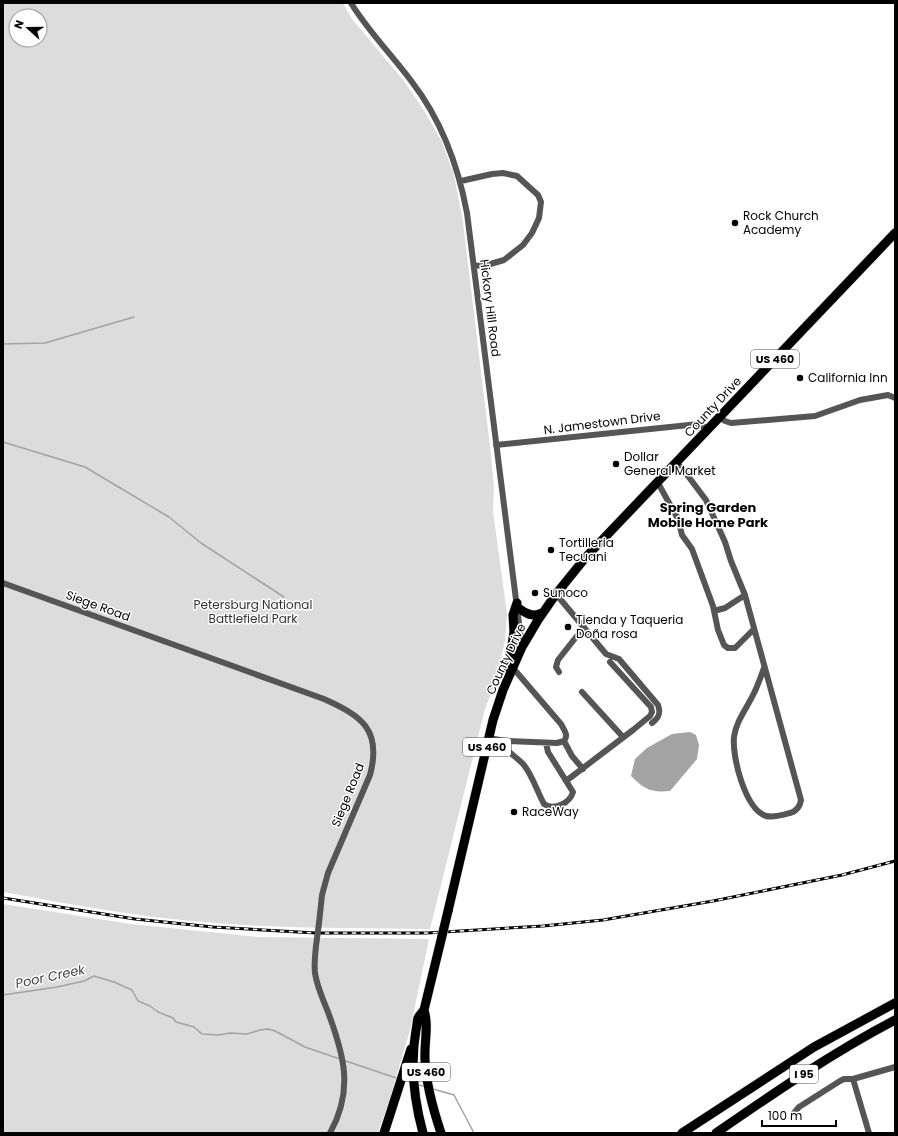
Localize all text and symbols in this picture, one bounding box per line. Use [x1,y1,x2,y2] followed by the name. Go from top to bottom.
[8,8,48,48] north arrow
[10,18,28,31] text: N
[743,207,819,238] place label: Rock Church Academy
[730,218,740,228] marker: Rock Church Academy
[476,258,505,358] street label: Hickory Hill Road
[751,350,799,368] road number: US 460
[808,369,888,386] place label: California Inn
[680,373,745,441] street label: County Drive
[795,373,805,383] marker: California Inn
[543,407,661,438] street label: N. Jamestown Drive
[624,448,716,479] place label: Dollar General Market
[611,459,621,469] marker: Dollar General Market
[648,498,768,532] district label: Spring Garden Mobile Home Park
[559,534,614,565] place label: Tortilleria Tecuani
[546,545,556,555] marker: Tortilleria Tecuani
[543,584,588,601] place label: Sunoco
[64,586,133,625] street label: Siege Road
[530,588,540,598] marker: Sunoco
[194,596,312,627] park label: Petersburg National Battlefield Park
[576,611,683,642] place label: Tienda y Taqueria Doña rosa
[482,620,529,697] street label: County Drive
[563,622,573,632] marker: Tienda y Taqueria Doña rosa
[463,738,511,756] road number: US 460
[327,760,368,829] street label: Siege Road
[522,803,579,820] place label: RaceWay
[509,807,519,817] marker: RaceWay
[14,960,88,993] water label: Poor Creek
[402,1063,450,1081] road number: US 460
[790,1065,818,1083] road number: I 95
[762,1102,836,1128] scale bar
[768,1107,802,1124] text: 100 m

